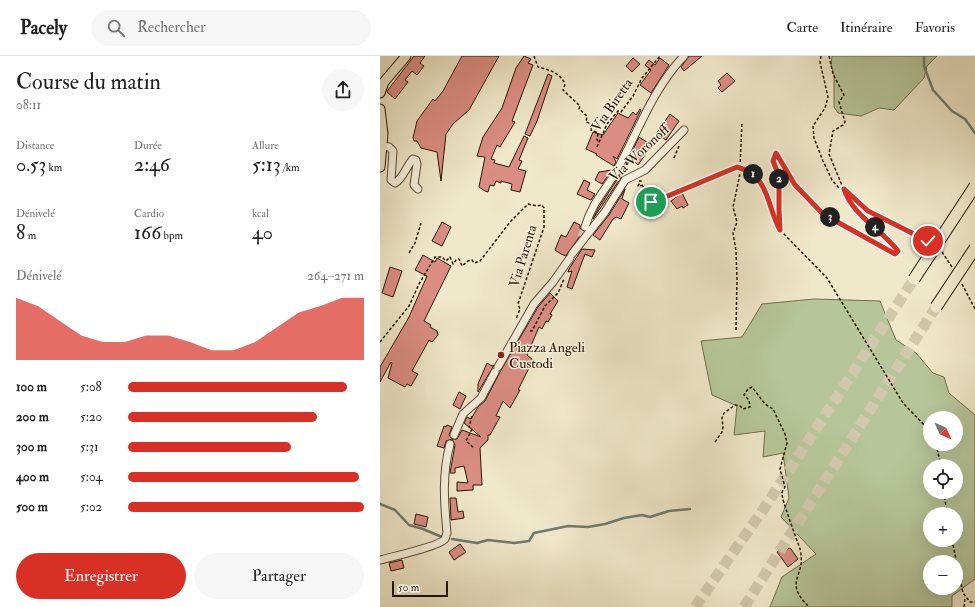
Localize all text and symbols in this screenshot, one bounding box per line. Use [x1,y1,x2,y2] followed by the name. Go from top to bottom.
[91,10,371,46] search box
[20,16,67,40] text: Pacely
[105,17,127,39] icon: search
[137,18,206,37] text: Rechercher
[787,19,818,36] text: Carte
[840,19,893,36] text: Itinéraire
[915,19,955,36] text: Favoris
[16,68,161,96] text: Course du matin
[322,69,364,111] button: share
[588,75,637,135] street label: Via Biretta
[16,97,41,113] text: 08:11
[605,119,675,185] street label: Via Woronoff
[16,139,54,152] text: Distance
[134,139,162,152] text: Durée
[252,139,279,152] text: Allure
[16,152,46,177] text: 0.53
[134,152,170,177] text: 2:46
[252,152,281,177] text: 5:13
[46,161,62,174] text: km
[281,161,300,174] text: /km
[743,164,763,184] pin: 1
[751,167,755,180] text: 1
[769,169,789,189] pin: 2
[776,172,782,185] text: 2
[634,185,668,219] pin
[640,191,662,213] icon: arrive
[16,207,55,220] text: Dénivelé
[134,207,164,220] text: Cardio
[252,207,269,220] text: kcal
[820,207,840,227] pin: 3
[828,210,832,223] text: 3
[865,217,885,237] pin: 4
[16,220,25,245] text: 8
[134,220,161,245] text: 166
[252,220,273,245] text: 40
[872,220,878,233] text: 4
[505,223,541,289] street label: Via Parenta
[911,224,945,258] pin
[25,229,36,242] text: m
[161,229,183,242] text: bpm
[917,230,939,252] icon: check
[16,268,62,284] text: Dénivelé
[307,268,364,284] text: 264–271 m
[509,339,585,372] place label: Piazza Angeli Custodi
[496,350,506,360] marker: Piazza Angeli Custodi
[16,379,47,395] text: 100 m
[80,379,102,395] text: 5:08
[16,409,49,425] text: 200 m
[80,409,102,425] text: 5:20
[923,411,963,451] north arrow
[923,411,963,595] map controls
[16,439,47,455] text: 300 m
[80,439,99,455] text: 5:31
[923,459,963,499] button: locate
[16,469,49,485] text: 400 m
[80,469,103,485] text: 5:04
[16,499,48,515] text: 500 m
[80,499,102,515] text: 5:02
[923,507,963,547] button: +
[16,553,186,599] button: Enregistrer
[194,553,364,599] button: Partager
[923,555,963,595] button: −
[392,579,448,598] scale bar
[398,581,419,594] text: 50 m

